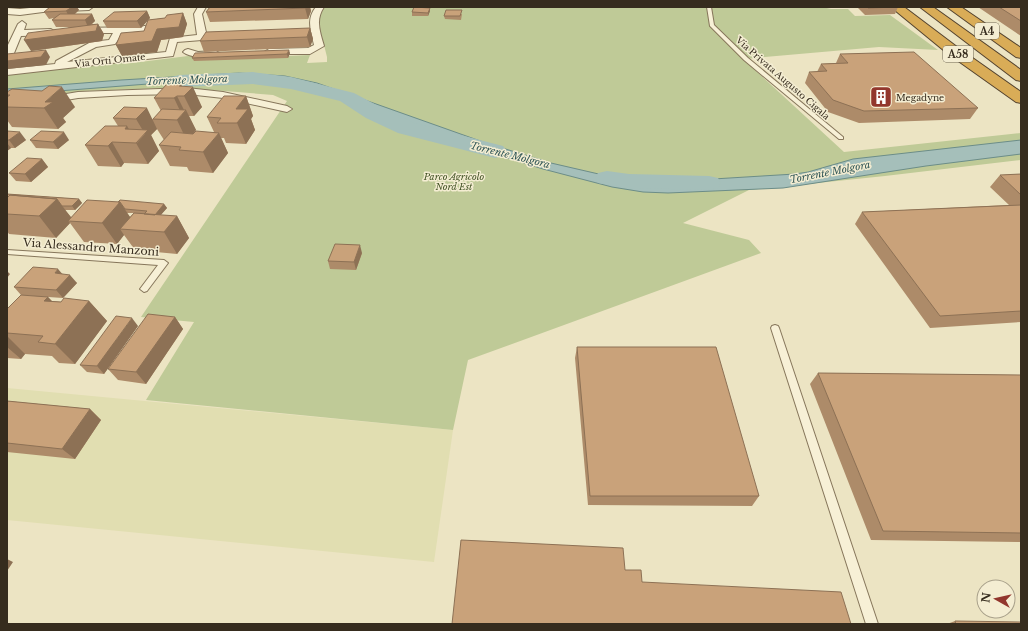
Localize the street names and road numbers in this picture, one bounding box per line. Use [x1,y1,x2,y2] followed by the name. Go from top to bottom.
[975,23,999,39] road number: A4
[733,34,832,122] street label: Via Privata Augusto Cigala
[943,46,973,62] road number: A58
[73,51,146,69] street label: Via Orti Omate
[22,235,160,259] street label: Via Alessandro Manzoni

